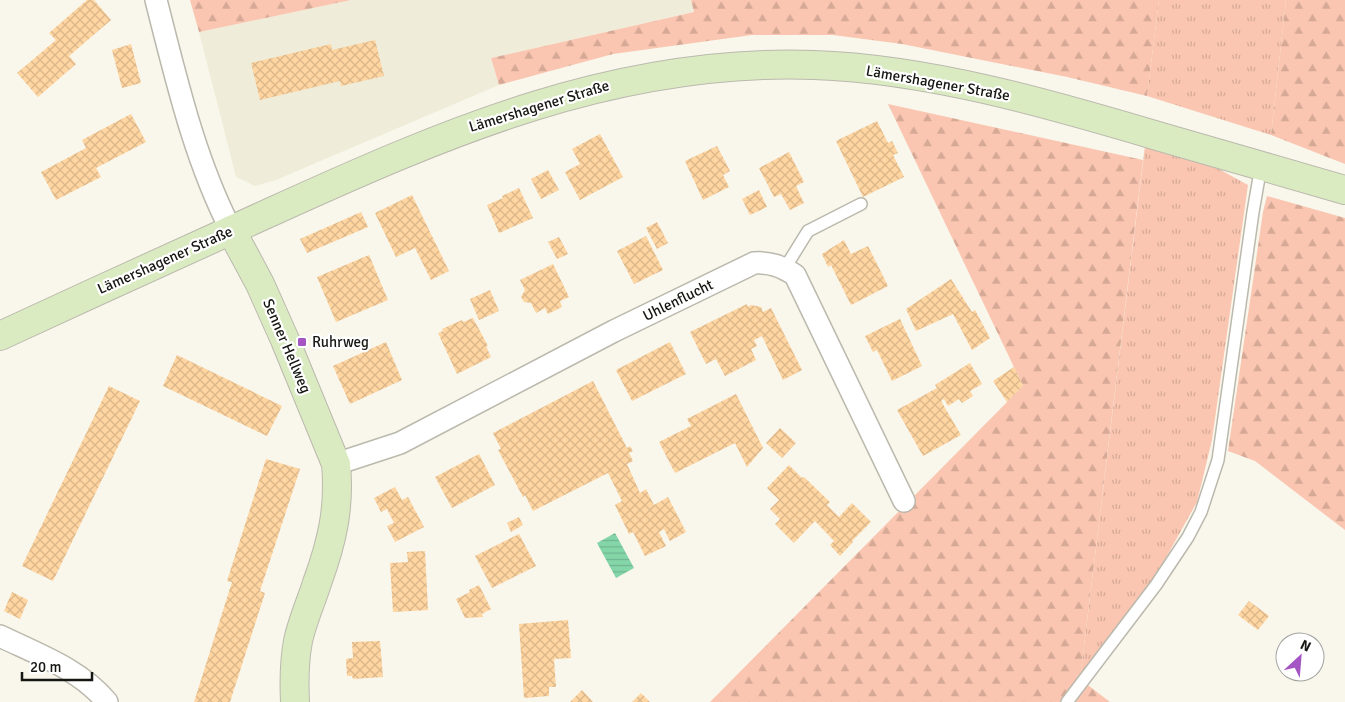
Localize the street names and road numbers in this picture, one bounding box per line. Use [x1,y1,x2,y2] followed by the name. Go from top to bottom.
[865,61,1011,105] street label: Lämershagener Straße
[467,76,611,136] street label: Lämershagener Straße
[95,222,235,298] street label: Lämershagener Straße
[640,275,716,325] street label: Uhlenflucht
[259,296,315,396] street label: Senner Hellweg

